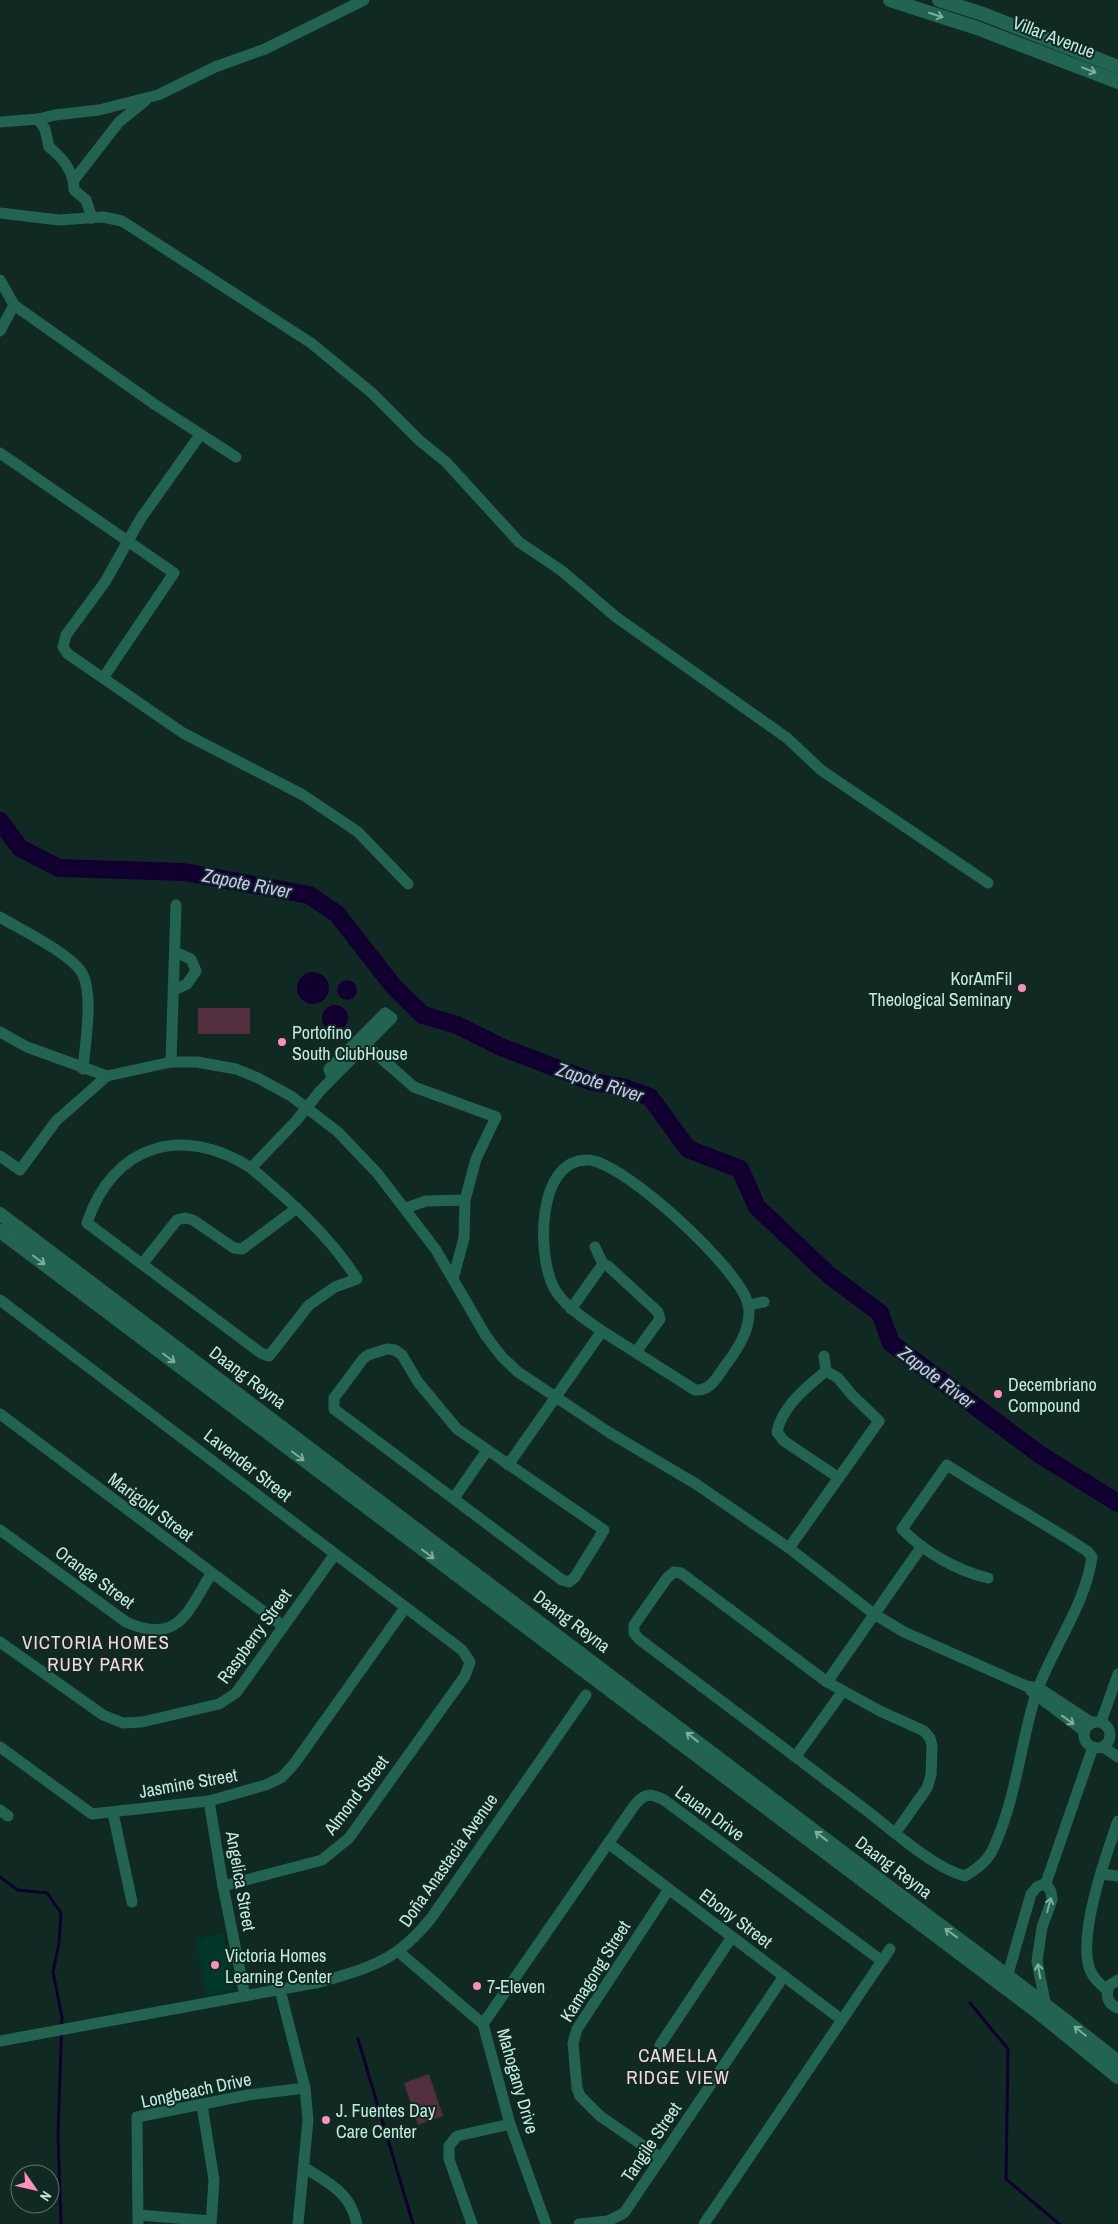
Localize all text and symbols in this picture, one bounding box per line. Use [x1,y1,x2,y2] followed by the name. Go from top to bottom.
[928,10,944,20] one-way arrow
[1009,10,1099,64] street label: Villar Avenue
[1081,66,1096,76] one-way arrow
[199,861,294,905] water label: Zapote River
[868,966,1013,1012] place label: KorAmFil Theological Seminary
[1016,982,1028,994] marker: KorAmFil Theological Seminary
[292,1020,408,1066] place label: Portofino South ClubHouse
[276,1036,288,1048] marker: Portofino South ClubHouse
[552,1055,648,1109] water label: Zapote River
[32,1255,45,1266] one-way arrow
[892,1339,981,1415] water label: Zapote River
[204,1340,292,1414] street label: Daang Reyna
[162,1353,175,1364] one-way arrow
[1008,1372,1097,1418] place label: Decembriano Compound
[992,1388,1004,1400] marker: Decembriano Compound
[199,1423,297,1507] street label: Lavender Street
[291,1451,305,1461] one-way arrow
[103,1467,199,1547] street label: Marigold Street
[50,1540,140,1614] street label: Orange Street
[421,1549,435,1559] one-way arrow
[211,1584,297,1688] street label: Raspberry Street
[528,1584,616,1658] street label: Daang Reyna
[22,1629,170,1677] district label: VICTORIA HOMES RUBY PARK
[1061,1715,1075,1725] one-way arrow
[686,1731,699,1742] one-way arrow
[317,1750,394,1841] street label: Almond Street
[137,1762,239,1804] street label: Jasmine Street
[670,1779,750,1847] street label: Lauan Drive
[393,1788,503,1932] street label: Doña Anastacia Avenue
[220,1828,262,1933] street label: Angelica Street
[815,1830,828,1841] one-way arrow
[850,1830,938,1904] street label: Daang Reyna
[694,1882,778,1954] street label: Ebony Street
[1045,1897,1055,1913] one-way arrow
[554,1916,636,2026] street label: Kamagong Street
[945,1927,958,1938] one-way arrow
[225,1943,332,1989] place label: Victoria Homes Learning Center
[209,1959,221,1971] marker: Victoria Homes Learning Center
[1034,1963,1044,1979] one-way arrow
[487,1974,545,1999] place label: 7-Eleven
[471,1980,483,1992] marker: 7-Eleven
[491,2026,545,2136] street label: Mahogany Drive
[1074,2026,1087,2037] one-way arrow
[626,2042,730,2090] district label: CAMELLA RIDGE VIEW
[138,2066,254,2114] street label: Longbeach Drive
[615,2097,687,2187] street label: Tangile Street
[336,2098,436,2144] place label: J. Fuentes Day Care Center
[320,2114,332,2126] marker: J. Fuentes Day Care Center
[10,2164,60,2214] north arrow
[36,2188,56,2205] text: N

